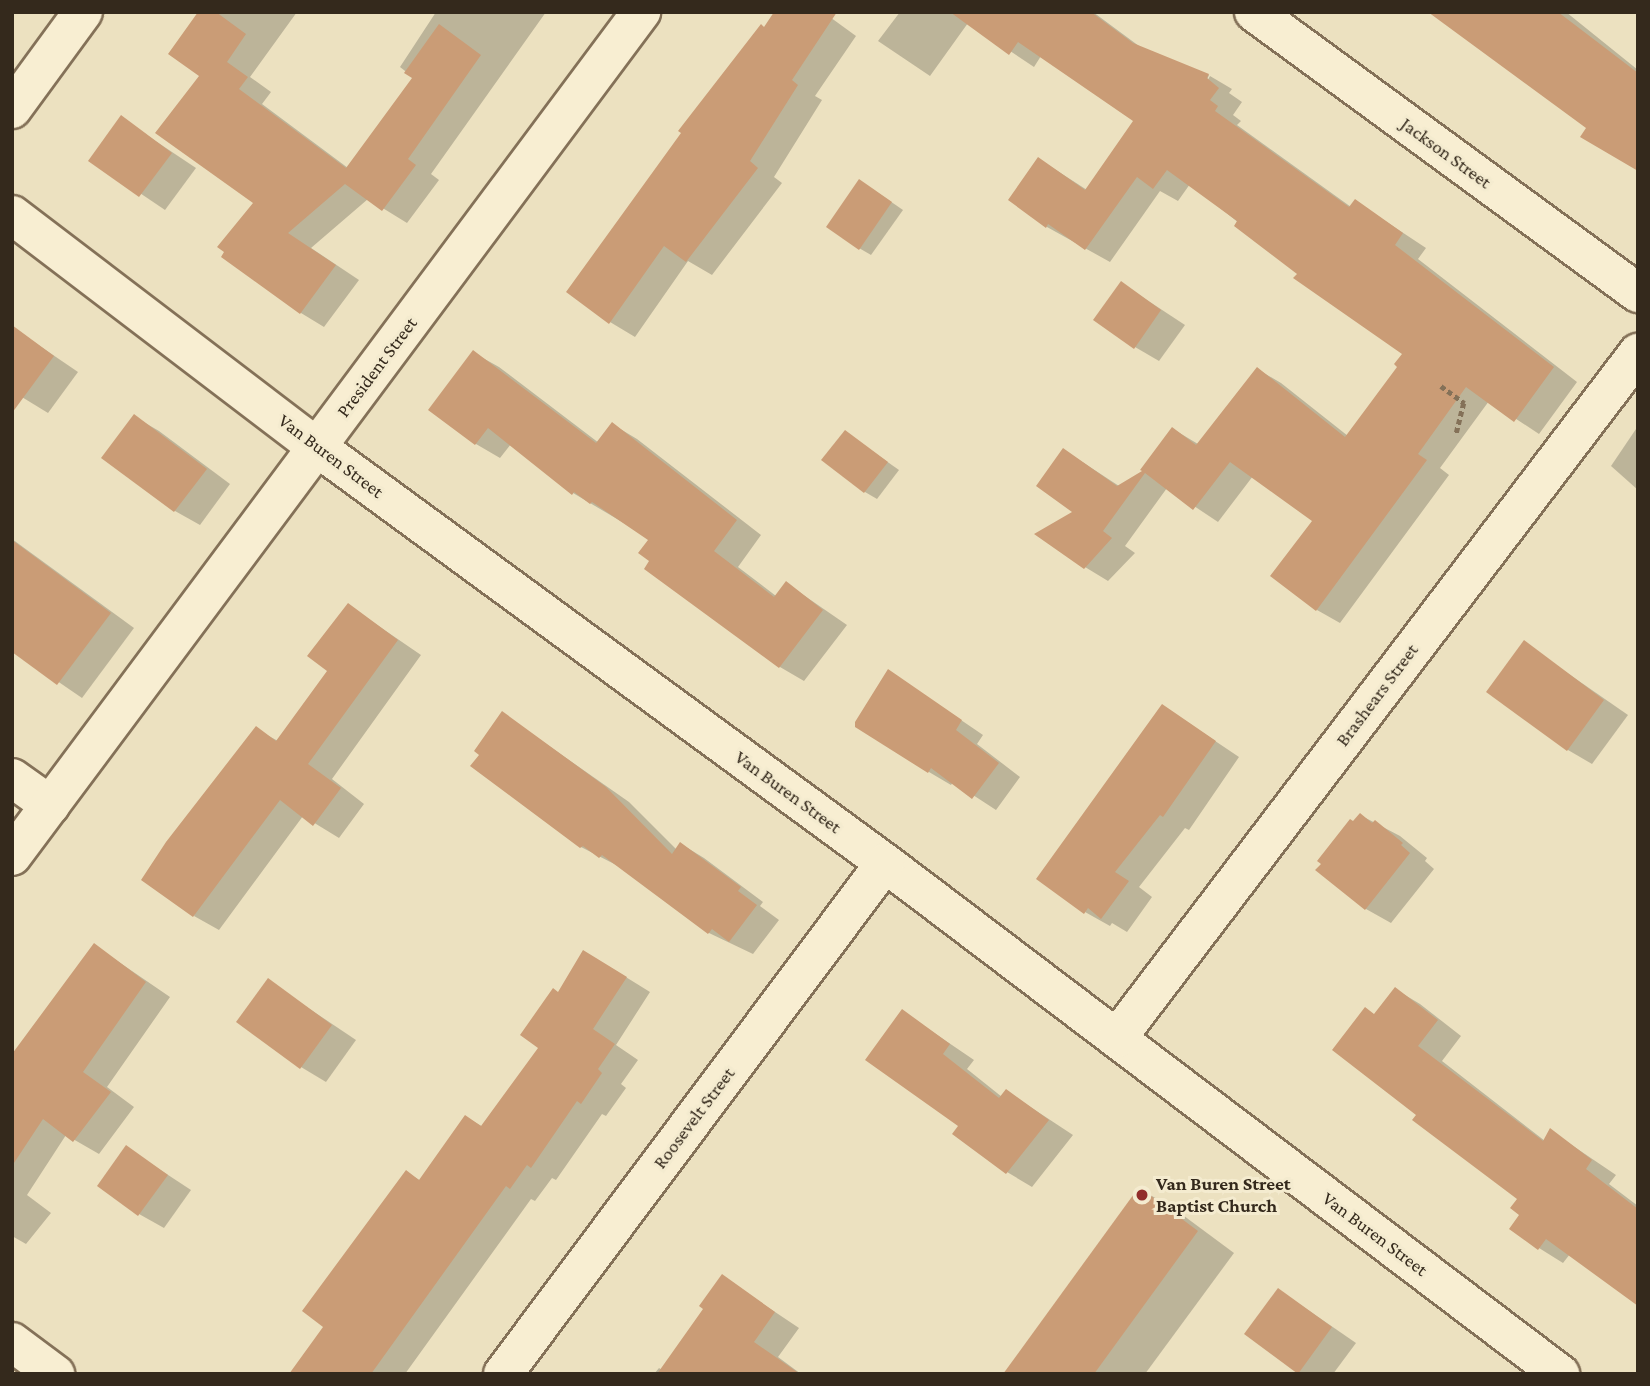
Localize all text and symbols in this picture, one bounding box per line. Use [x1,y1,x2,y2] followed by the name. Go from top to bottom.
[1396,113,1496,193] street label: Jackson Street
[332,312,422,422] street label: President Street
[274,409,388,503] street label: Van Buren Street
[1331,639,1423,751] street label: Brashears Street
[730,746,846,838] street label: Van Buren Street
[648,1063,740,1173] street label: Roosevelt Street
[1156,1173,1291,1217] place label: Van Buren Street Baptist Church
[1134,1187,1150,1203] marker: Van Buren Street Baptist Church
[1318,1187,1432,1281] street label: Van Buren Street

